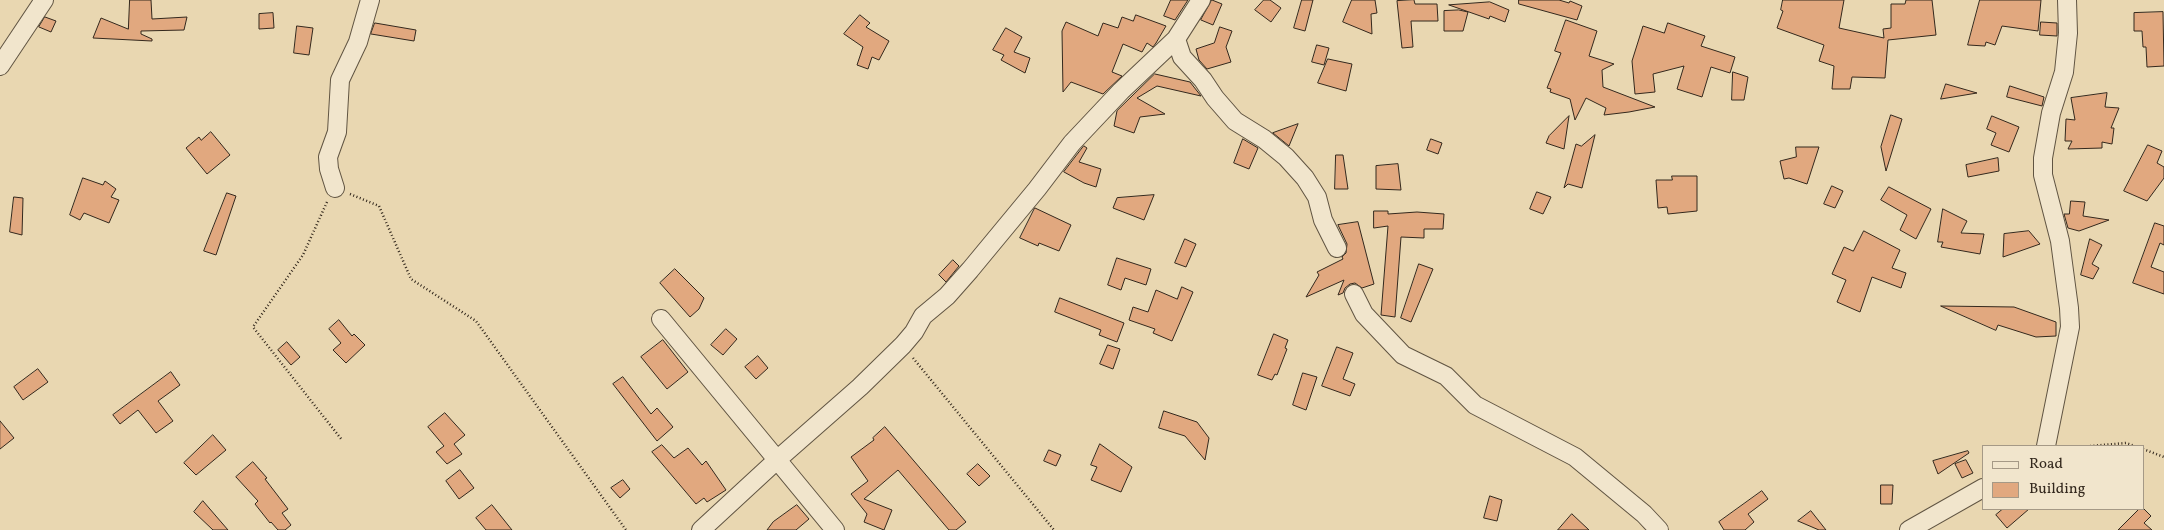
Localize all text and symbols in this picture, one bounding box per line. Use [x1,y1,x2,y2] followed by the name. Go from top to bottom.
[1982,445,2144,510] legend
[2029,454,2063,475] text: Road
[2029,479,2085,500] text: Building

